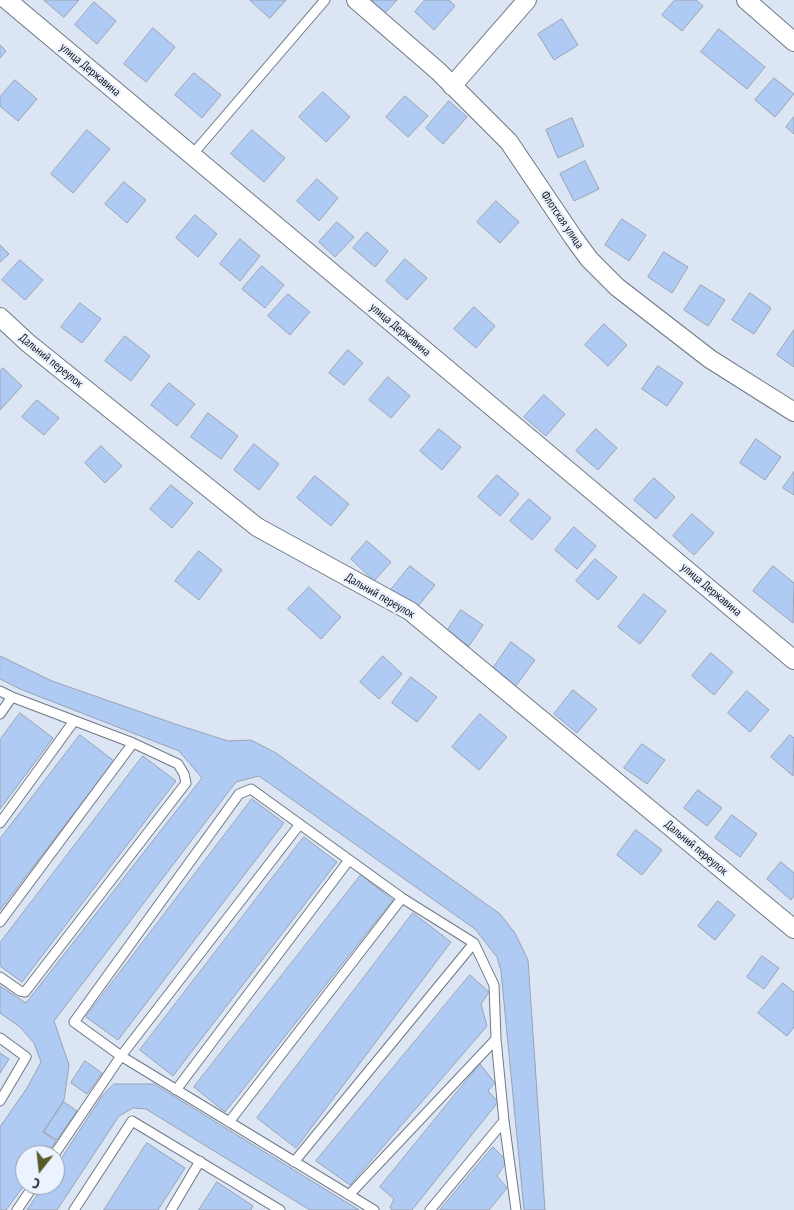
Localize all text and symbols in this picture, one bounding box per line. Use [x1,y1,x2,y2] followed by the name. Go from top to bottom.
[57,40,123,100] street label: улица Державина
[537,188,587,252] street label: Флотская улица
[367,300,433,360] street label: улица Державина
[16,331,86,391] street label: Дальний переулок
[678,560,744,620] street label: улица Державина
[343,570,417,622] street label: Дальний переулок
[661,817,731,879] street label: Дальний переулок
[15,1145,65,1195] north arrow
[31,1174,42,1193] text: С

